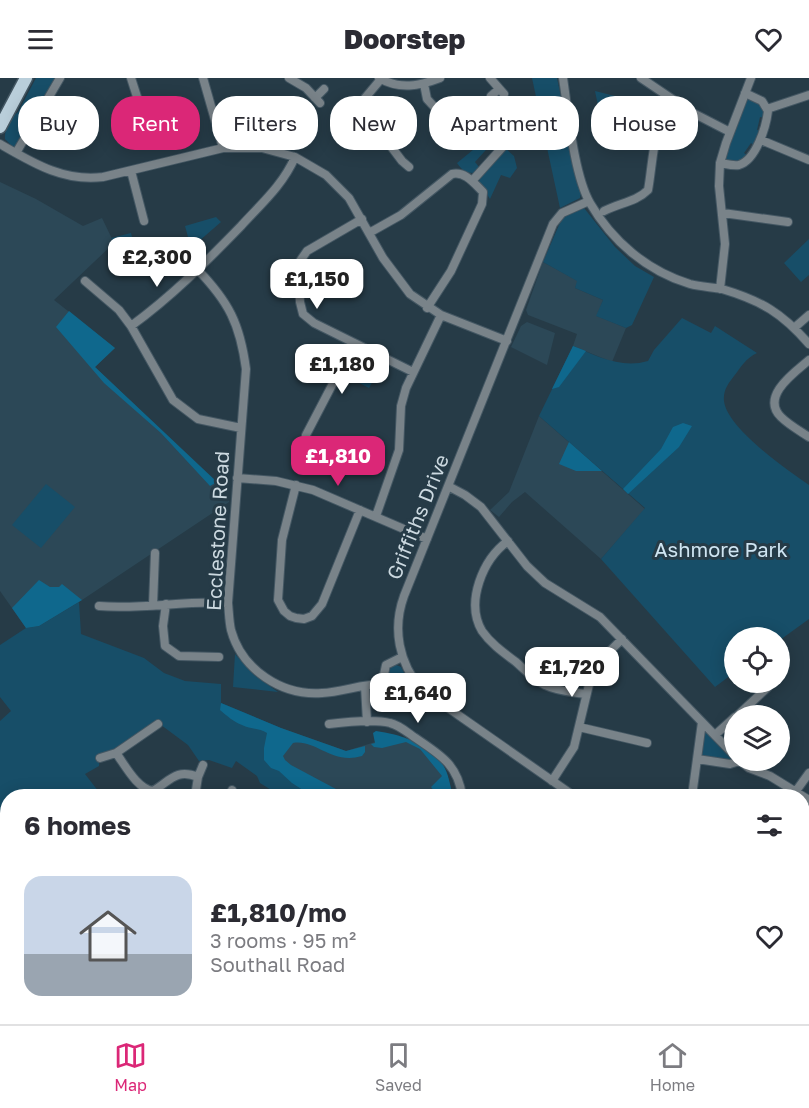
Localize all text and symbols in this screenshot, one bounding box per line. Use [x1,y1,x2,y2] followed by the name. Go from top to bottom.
[24,23,57,56] icon: menu
[344,23,465,55] text: Doorstep
[752,23,785,56] icon: heart
[18,96,99,150] chip: Buy
[111,96,200,150] chip: Rent
[212,96,318,150] chip: Filters
[330,96,417,150] chip: New
[429,96,579,150] chip: Apartment
[591,96,698,150] chip: House
[108,237,206,288] pin: £2,300
[122,244,192,268] text: £2,300
[268,259,366,310] pin: £1,150
[284,266,350,290] text: £1,150
[293,344,391,395] pin: £1,180
[309,351,375,375] text: £1,180
[289,436,387,487] pin: £1,810
[305,443,371,467] text: £1,810
[201,450,233,612] street label: Ecclestone Road
[381,451,453,583] street label: Griffiths Drive
[654,537,788,561] park label: Ashmore Park
[724,627,790,771] map controls
[724,627,790,693] button: locate
[523,647,621,698] pin: £1,720
[539,654,605,678] text: £1,720
[369,673,467,724] pin: £1,640
[384,680,452,704] text: £1,640
[724,705,790,771] button: layers
[753,809,786,842] icon: filters
[24,810,131,841] text: 6 homes
[210,897,347,928] text: £1,810/mo
[72,900,144,972] icon: home
[753,920,786,953] icon: heart
[210,928,356,952] text: 3 rooms · 95 m²
[210,952,345,976] text: Southall Road
[114,1039,147,1095] tab: Map
[375,1039,422,1095] tab: Saved
[650,1039,695,1095] tab: Home

